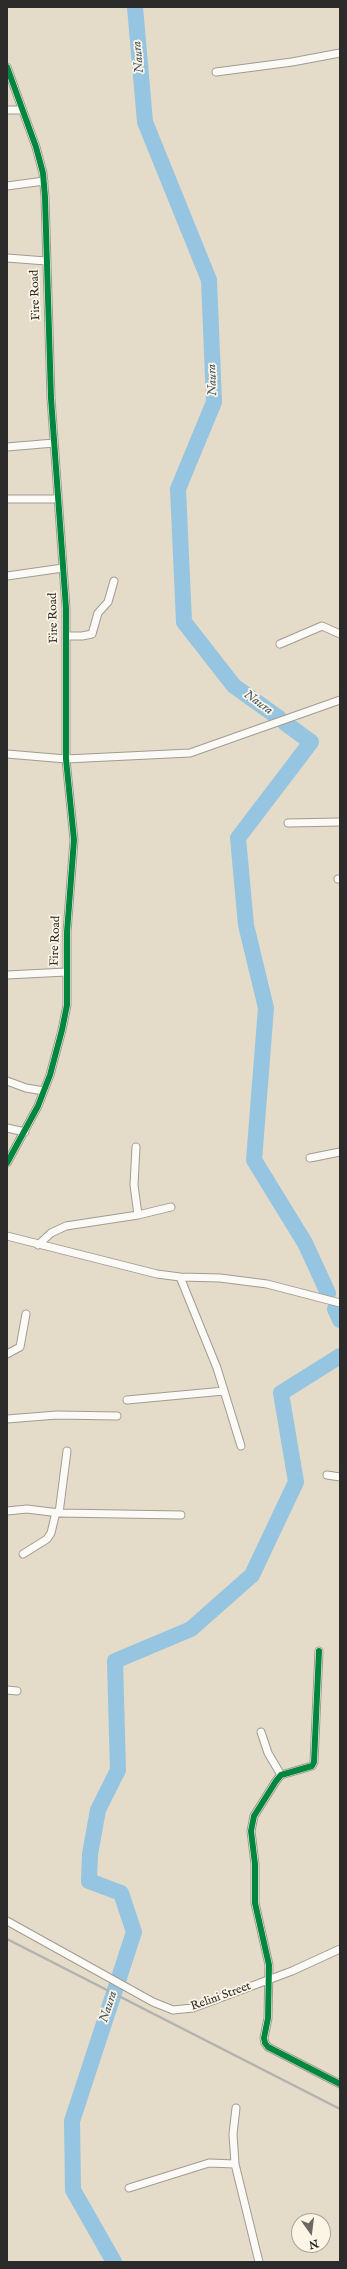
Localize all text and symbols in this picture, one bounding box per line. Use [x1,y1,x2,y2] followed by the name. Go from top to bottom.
[130,40,148,74] water label: Naura
[28,270,44,320] street label: Fire Road
[205,364,221,396] water label: Naura
[46,593,62,643] street label: Fire Road
[240,687,276,719] water label: Naura
[48,916,64,966] street label: Fire Road
[189,1979,253,2015] street label: Relini Street
[97,1989,121,2025] water label: Naura
[291,2213,331,2253] north arrow
[307,2236,320,2252] text: N

